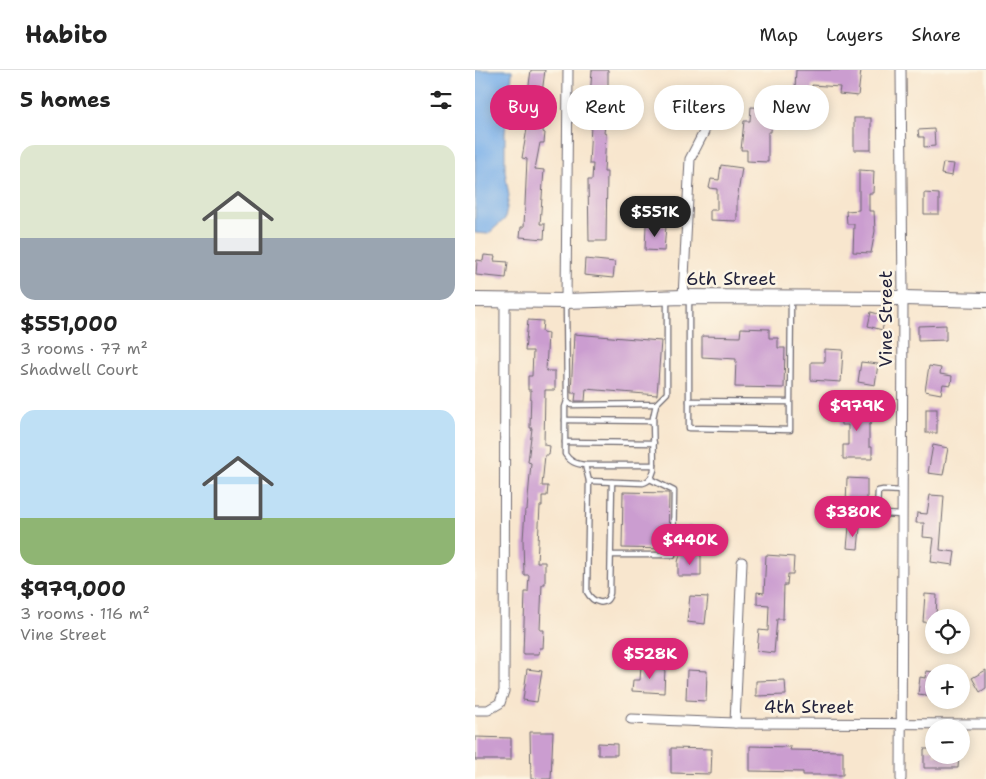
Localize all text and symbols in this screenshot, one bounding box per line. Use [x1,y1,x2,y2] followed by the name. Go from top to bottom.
[25,19,108,51] text: Habito
[760,23,798,47] text: Map
[826,23,883,47] text: Layers
[911,23,961,47] text: Share
[490,85,557,130] chip: Buy
[567,85,644,130] chip: Rent
[654,85,744,130] chip: Filters
[754,85,829,130] chip: New
[20,86,111,114] text: 5 homes
[427,86,455,114] icon: filters
[193,178,283,268] icon: home
[620,196,690,238] pin: $551K
[631,201,679,222] text: $551K
[686,267,776,291] street label: 6th Street
[874,270,898,368] street label: Vine Street
[20,310,118,338] text: $551,000
[20,338,148,359] text: 3 rooms · 77 m²
[20,359,139,380] text: Shadwell Court
[822,390,892,432] pin: $979K
[830,395,884,416] text: $979K
[193,443,283,533] icon: home
[818,496,888,538] pin: $380K
[825,501,881,522] text: $380K
[655,524,725,566] pin: $440K
[662,529,718,550] text: $440K
[20,575,126,603] text: $979,000
[20,603,150,624] text: 3 rooms · 116 m²
[925,609,970,764] map controls
[925,609,970,654] button: locate
[20,624,106,645] text: Vine Street
[615,638,685,680] pin: $528K
[623,643,677,664] text: $528K
[925,664,970,709] button: +
[764,695,854,719] street label: 4th Street
[925,719,970,764] button: −

